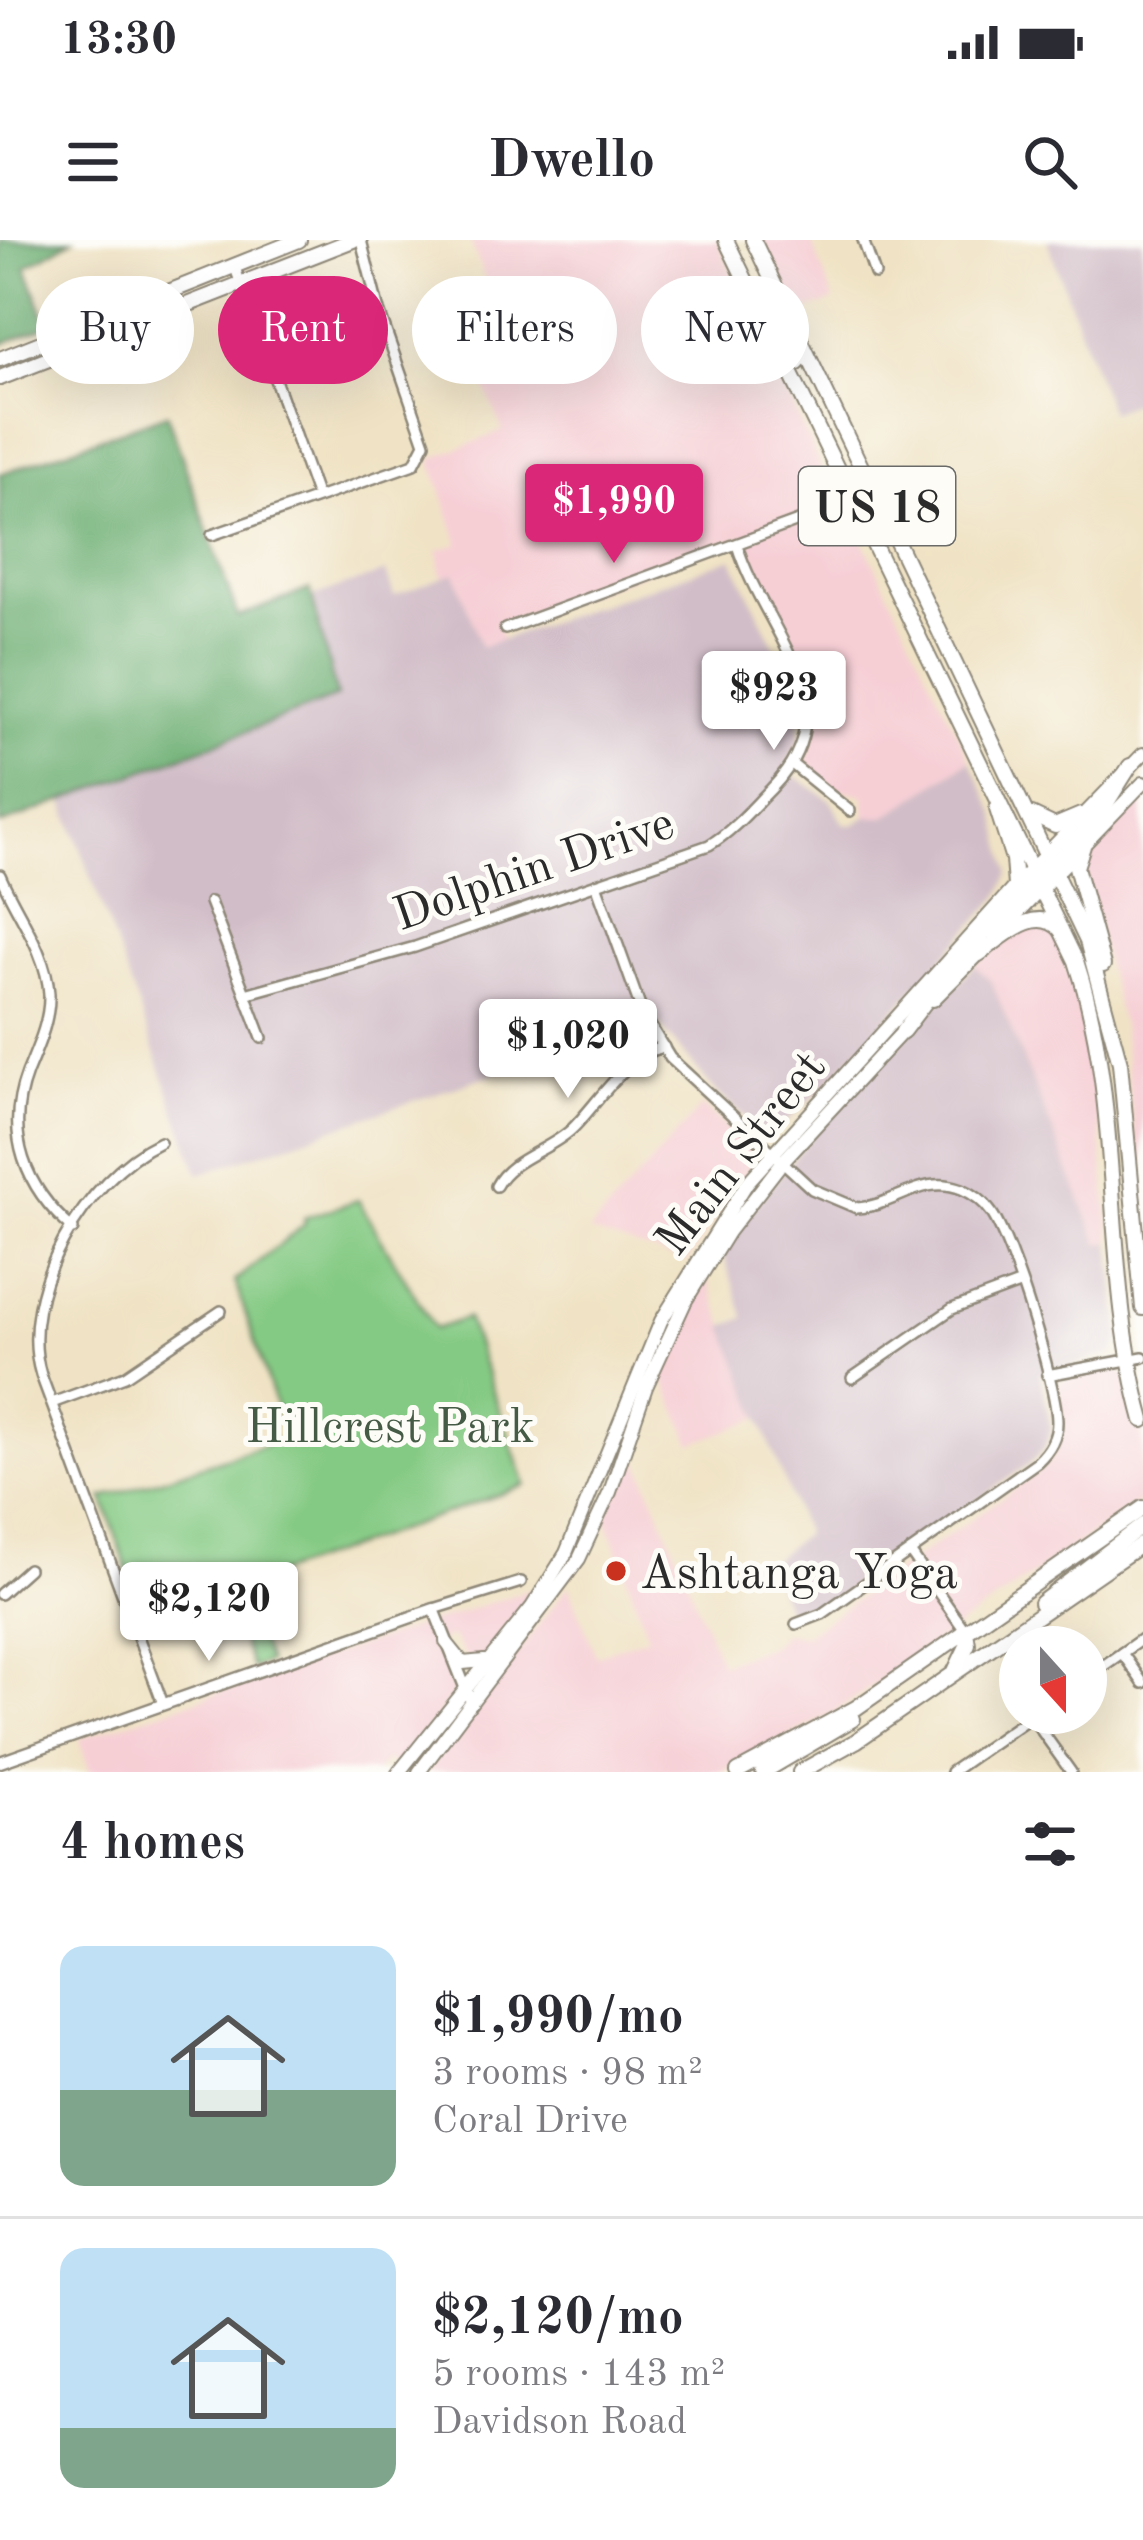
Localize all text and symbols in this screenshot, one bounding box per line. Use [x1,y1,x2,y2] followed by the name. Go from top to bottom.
[60,19,177,64] text: 13:30
[60,129,126,195] icon: menu
[1017,129,1083,195] icon: search
[488,135,655,189] text: Dwello
[36,276,194,384] chip: Buy
[218,276,388,384] chip: Rent
[412,276,617,384] chip: Filters
[641,276,809,384] chip: New
[516,464,712,566] pin: $1,990
[799,467,955,545] road number: US 18
[552,483,676,522] text: $1,990
[703,651,845,753] pin: $923
[729,670,819,709] text: $923
[388,800,681,941] street label: Dolphin Drive
[470,999,666,1101] pin: $1,020
[506,1018,630,1057] text: $1,020
[648,1044,836,1265] street label: Main Street
[245,1405,535,1453] park label: Hillcrest Park
[640,1551,958,1599] place label: Ashtanga Yoga
[603,1558,629,1584] marker: Ashtanga Yoga
[111,1562,307,1664] pin: $2,120
[147,1581,271,1620] text: $2,120
[999,1626,1107,1734] north arrow
[999,1626,1107,1734] map controls
[1017,1811,1083,1877] icon: filters
[60,1819,245,1870] text: 4 homes
[432,1993,684,2044] text: $1,990/mo
[156,1994,300,2138] icon: home
[432,2054,703,2093] text: 3 rooms · 98 m²
[432,2102,628,2141] text: Coral Drive
[432,2294,684,2345] text: $2,120/mo
[156,2296,300,2440] icon: home
[432,2355,725,2394] text: 5 rooms · 143 m²
[432,2403,687,2442] text: Davidson Road

